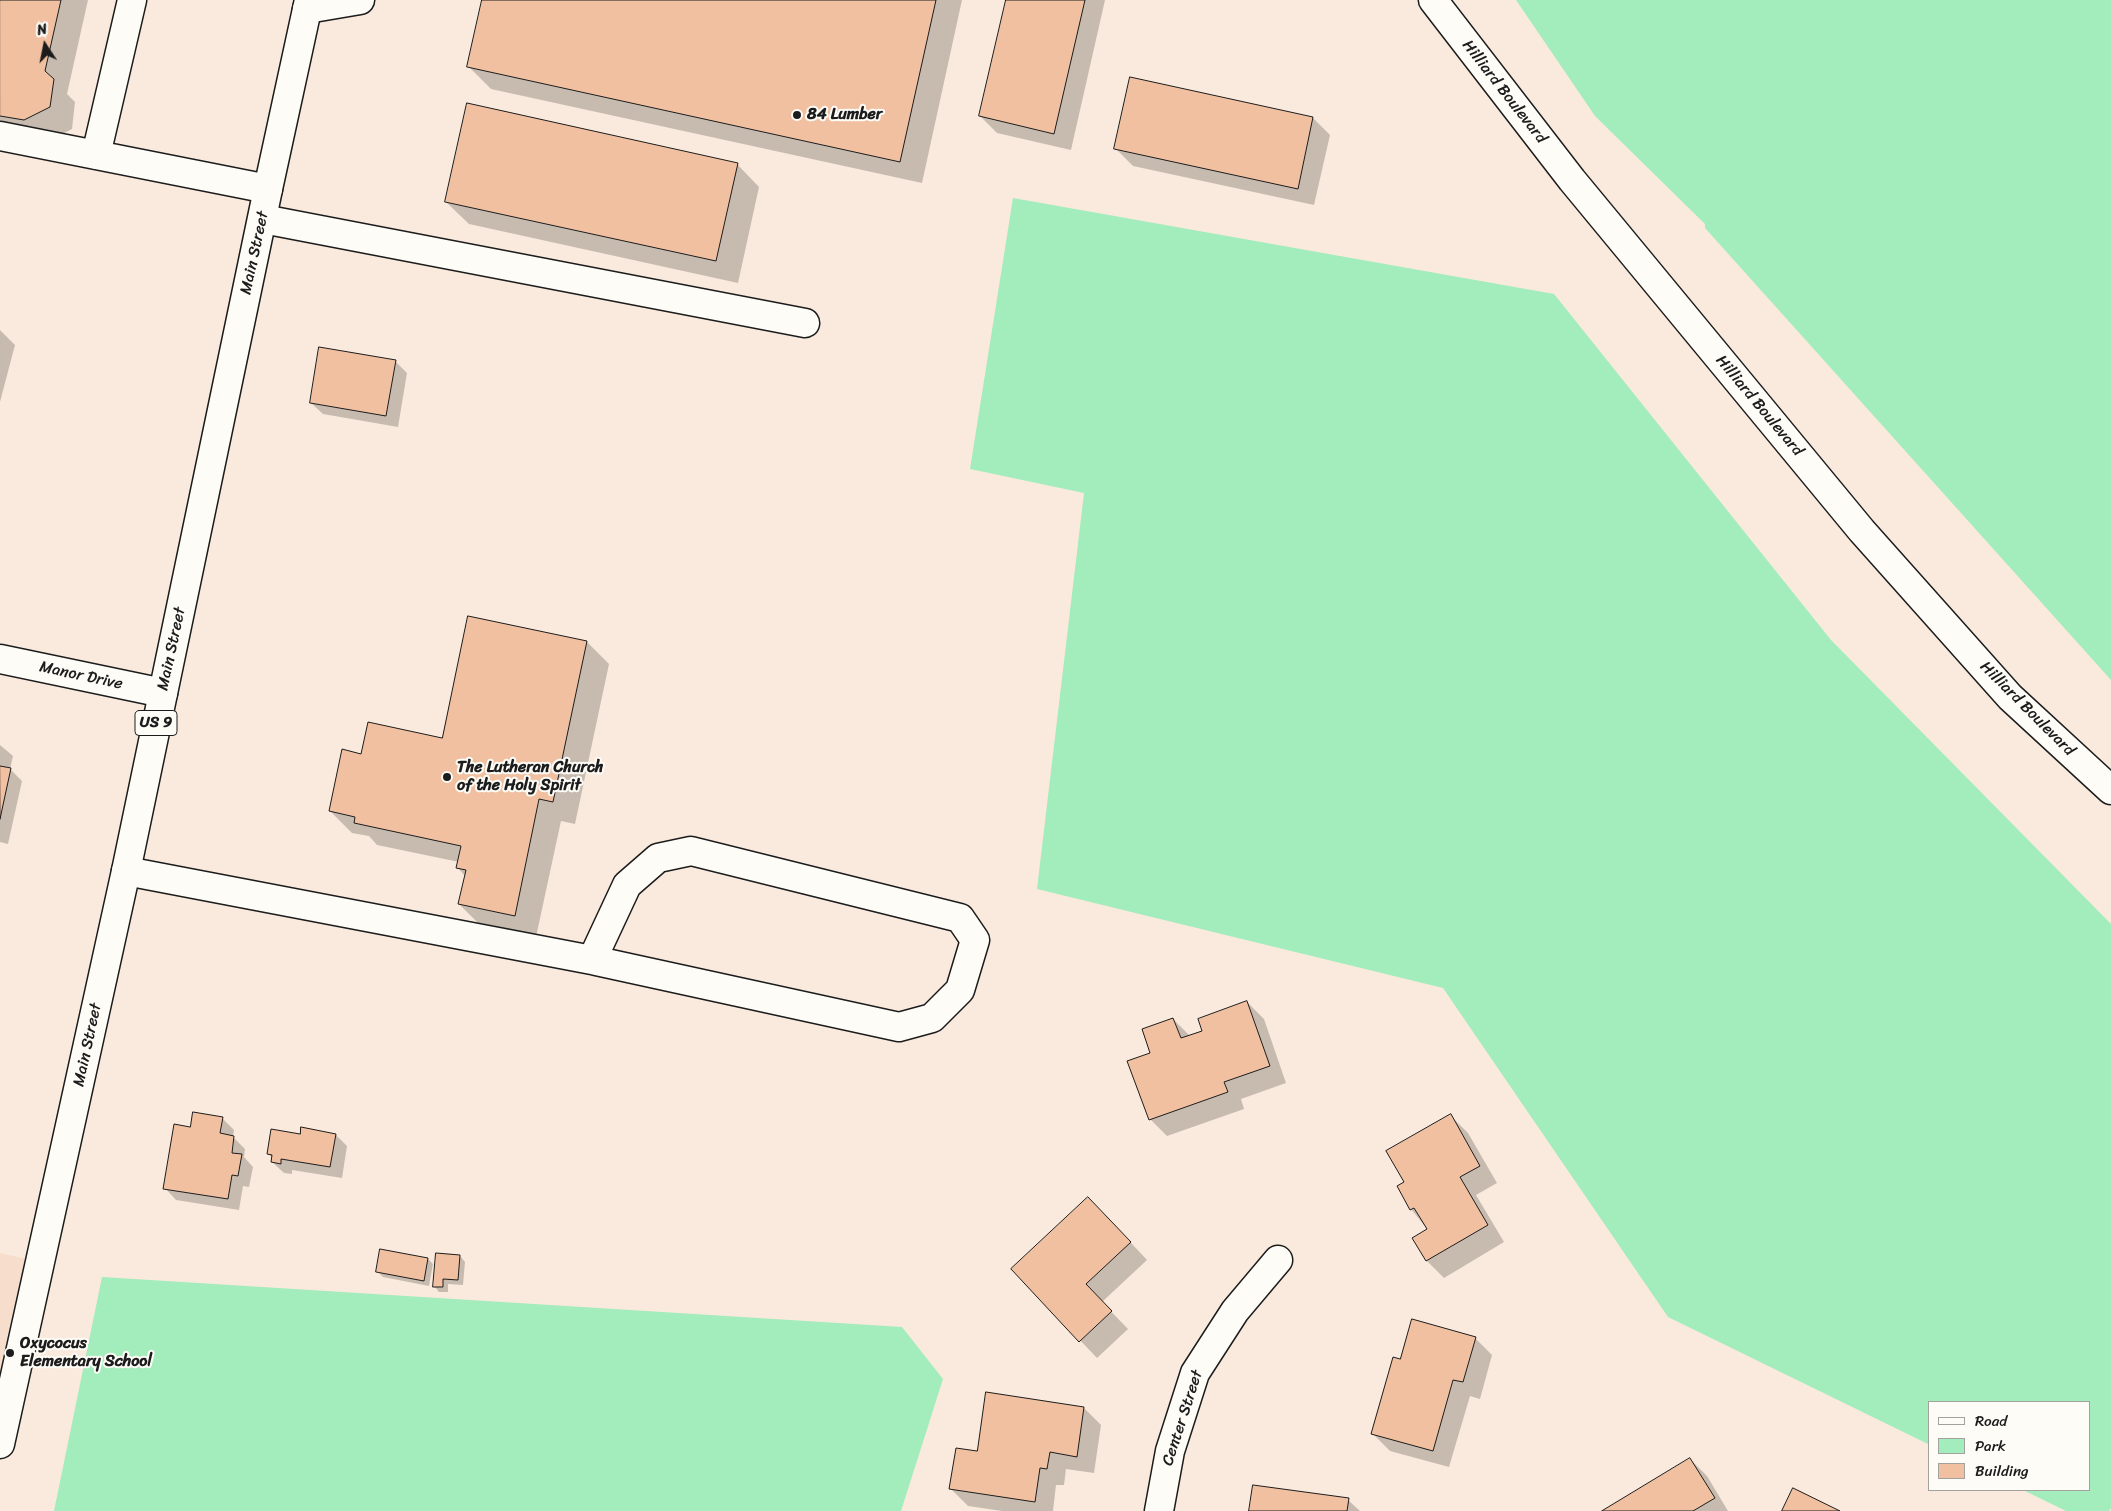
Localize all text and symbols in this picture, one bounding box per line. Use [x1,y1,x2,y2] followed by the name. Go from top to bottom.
[35,17,49,43] text: N
[20,20,70,70] north arrow
[1458,36,1550,148] street label: Hilliard Boulevard
[807,105,882,125] place label: 84 Lumber
[791,109,803,121] marker: 84 Lumber
[237,210,273,296] street label: Main Street
[1711,352,1807,460] street label: Hilliard Boulevard
[154,606,190,692] street label: Main Street
[38,658,124,694] street label: Manor Drive
[1976,658,2078,760] street label: Hilliard Boulevard
[135,710,177,736] road number: US 9
[457,758,603,796] place label: The Lutheran Church of the Holy Spirit
[441,771,453,783] marker: The Lutheran Church of the Holy Spirit
[70,1002,106,1088] street label: Main Street
[20,1334,152,1372] place label: Oxycocus Elementary School
[4,1347,16,1359] marker: Oxycocus Elementary School
[1159,1368,1207,1468] street label: Center Street
[1928,1401,2091,1491] legend
[1975,1408,2007,1434] text: Road
[1975,1433,2006,1459] text: Park
[1975,1458,2029,1484] text: Building

